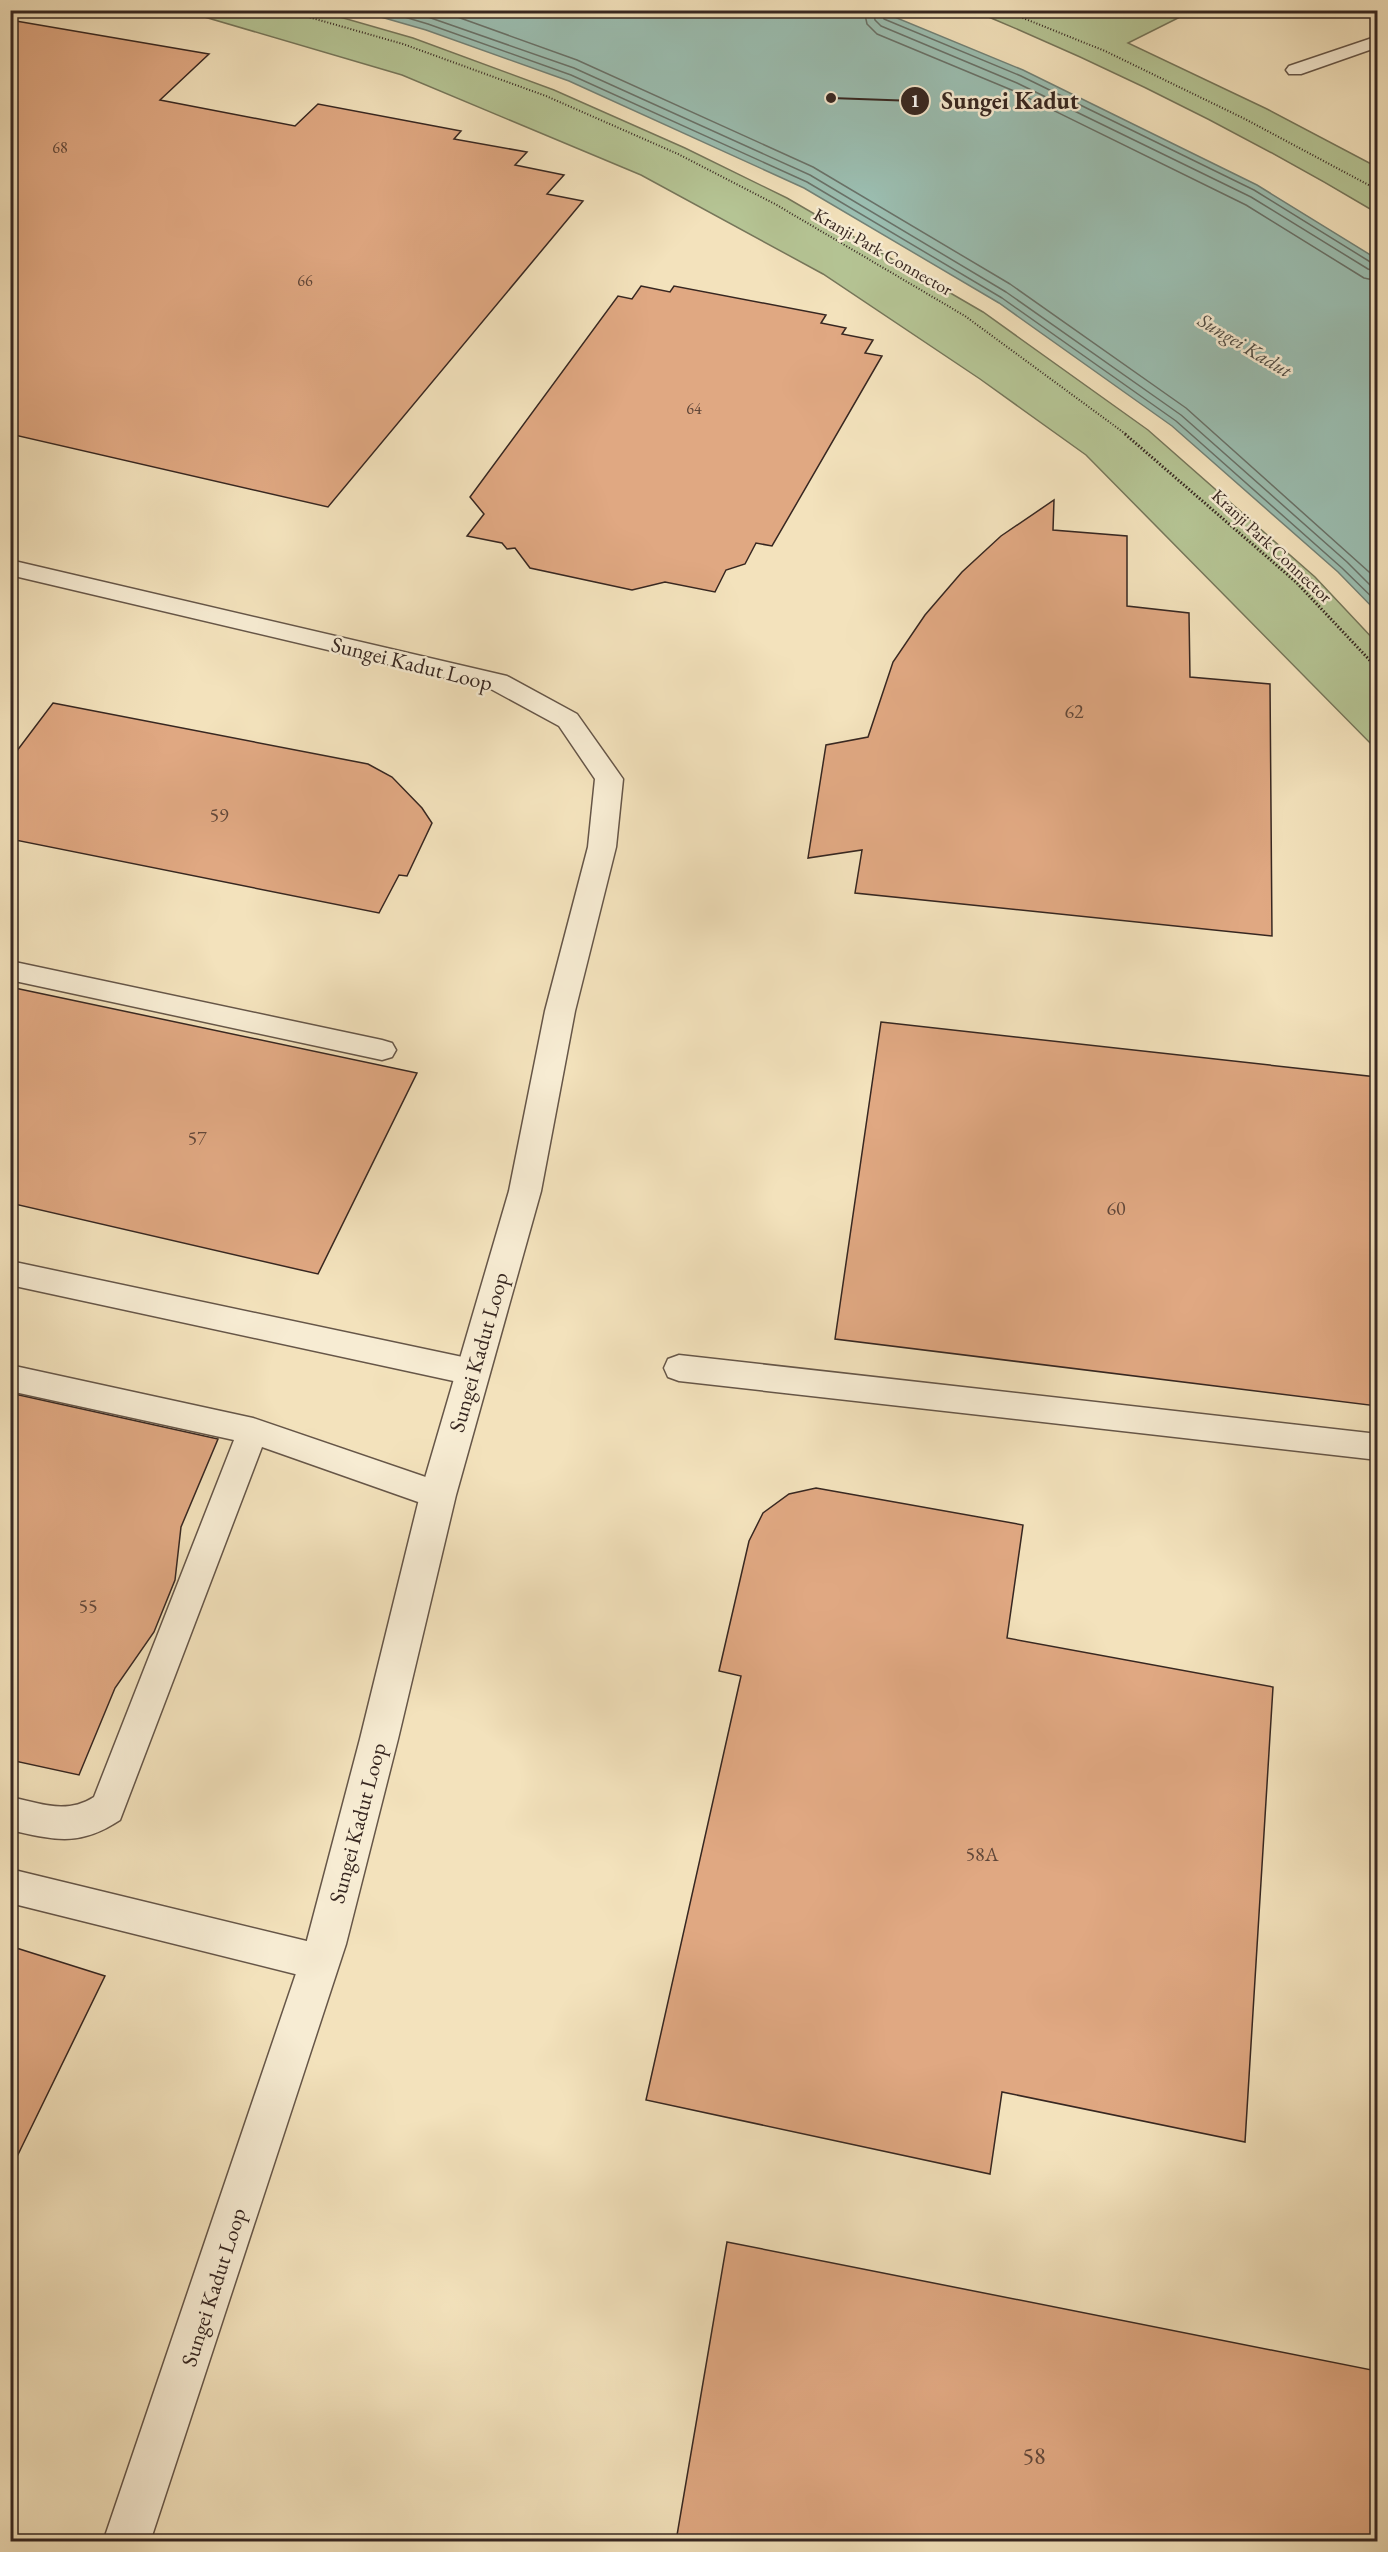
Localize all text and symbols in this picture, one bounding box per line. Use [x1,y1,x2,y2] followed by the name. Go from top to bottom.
[900,80,1091,122] callout: Sungei Kadut
[941,85,1079,117] text: Sungei Kadut
[910,89,920,112] text: 1
[52,137,68,158] house number: 68
[810,202,957,301] street label: Kranji Park Connector
[297,270,313,291] house number: 66
[1192,306,1298,384] water label: Sungei Kadut
[686,398,702,419] house number: 64
[1207,484,1338,607] street label: Kranji Park Connector
[328,629,496,698] street label: Sungei Kadut Loop
[1064,698,1084,724] house number: 62
[209,802,229,828] house number: 59
[187,1125,207,1151] house number: 57
[1106,1195,1126,1221] house number: 60
[442,1269,515,1436] street label: Sungei Kadut Loop
[78,1593,98,1619] house number: 55
[322,1740,393,1907] street label: Sungei Kadut Loop
[965,1841,999,1867] house number: 58A
[174,2204,253,2370] street label: Sungei Kadut Loop
[1022,2440,1046,2471] house number: 58

